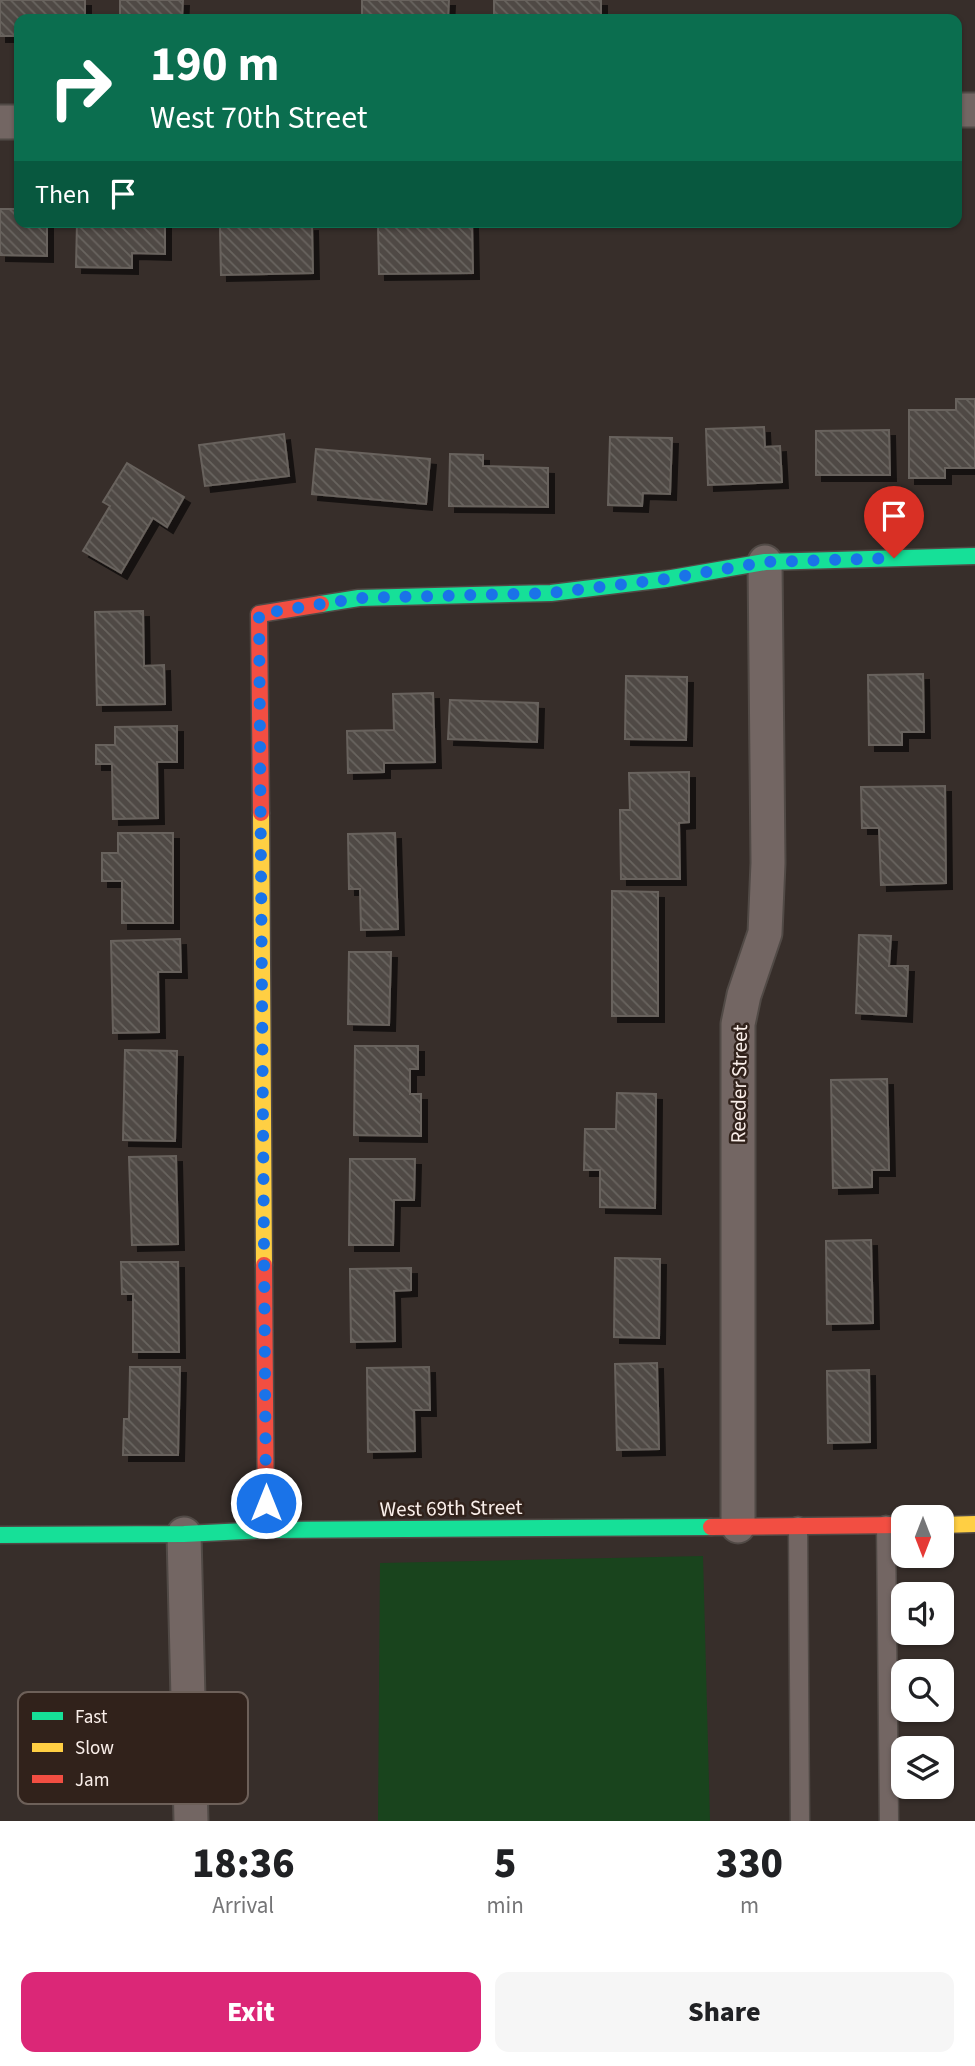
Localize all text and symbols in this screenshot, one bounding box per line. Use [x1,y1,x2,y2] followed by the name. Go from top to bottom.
[150,30,279,100] text: 190 m
[35,42,126,133] icon: right
[150,95,368,141] text: West 70th Street
[104,175,142,213] icon: arrive
[35,176,90,213] text: Then
[864,486,924,558] pin
[875,497,913,535] icon: arrive
[723,1024,755,1144] street label: Reeder Street
[229,1466,303,1540] position arrow
[379,1492,523,1524] street label: West 69th Street
[891,1505,954,1568] north arrow
[891,1505,954,1799] map controls
[891,1582,954,1645] button: sound
[891,1659,954,1722] button: search
[18,1692,248,1804] legend
[75,1704,108,1731] text: Fast
[75,1735,114,1762] text: Slow
[891,1736,954,1799] button: layers
[75,1767,109,1794] text: Jam
[192,1834,295,1894] text: 18:36
[494,1834,516,1894] text: 5
[716,1834,783,1894] text: 330
[212,1889,274,1922] text: Arrival
[487,1889,524,1922] text: min
[740,1889,759,1922] text: m
[21,1972,481,2052] button: Exit
[495,1972,954,2052] button: Share

